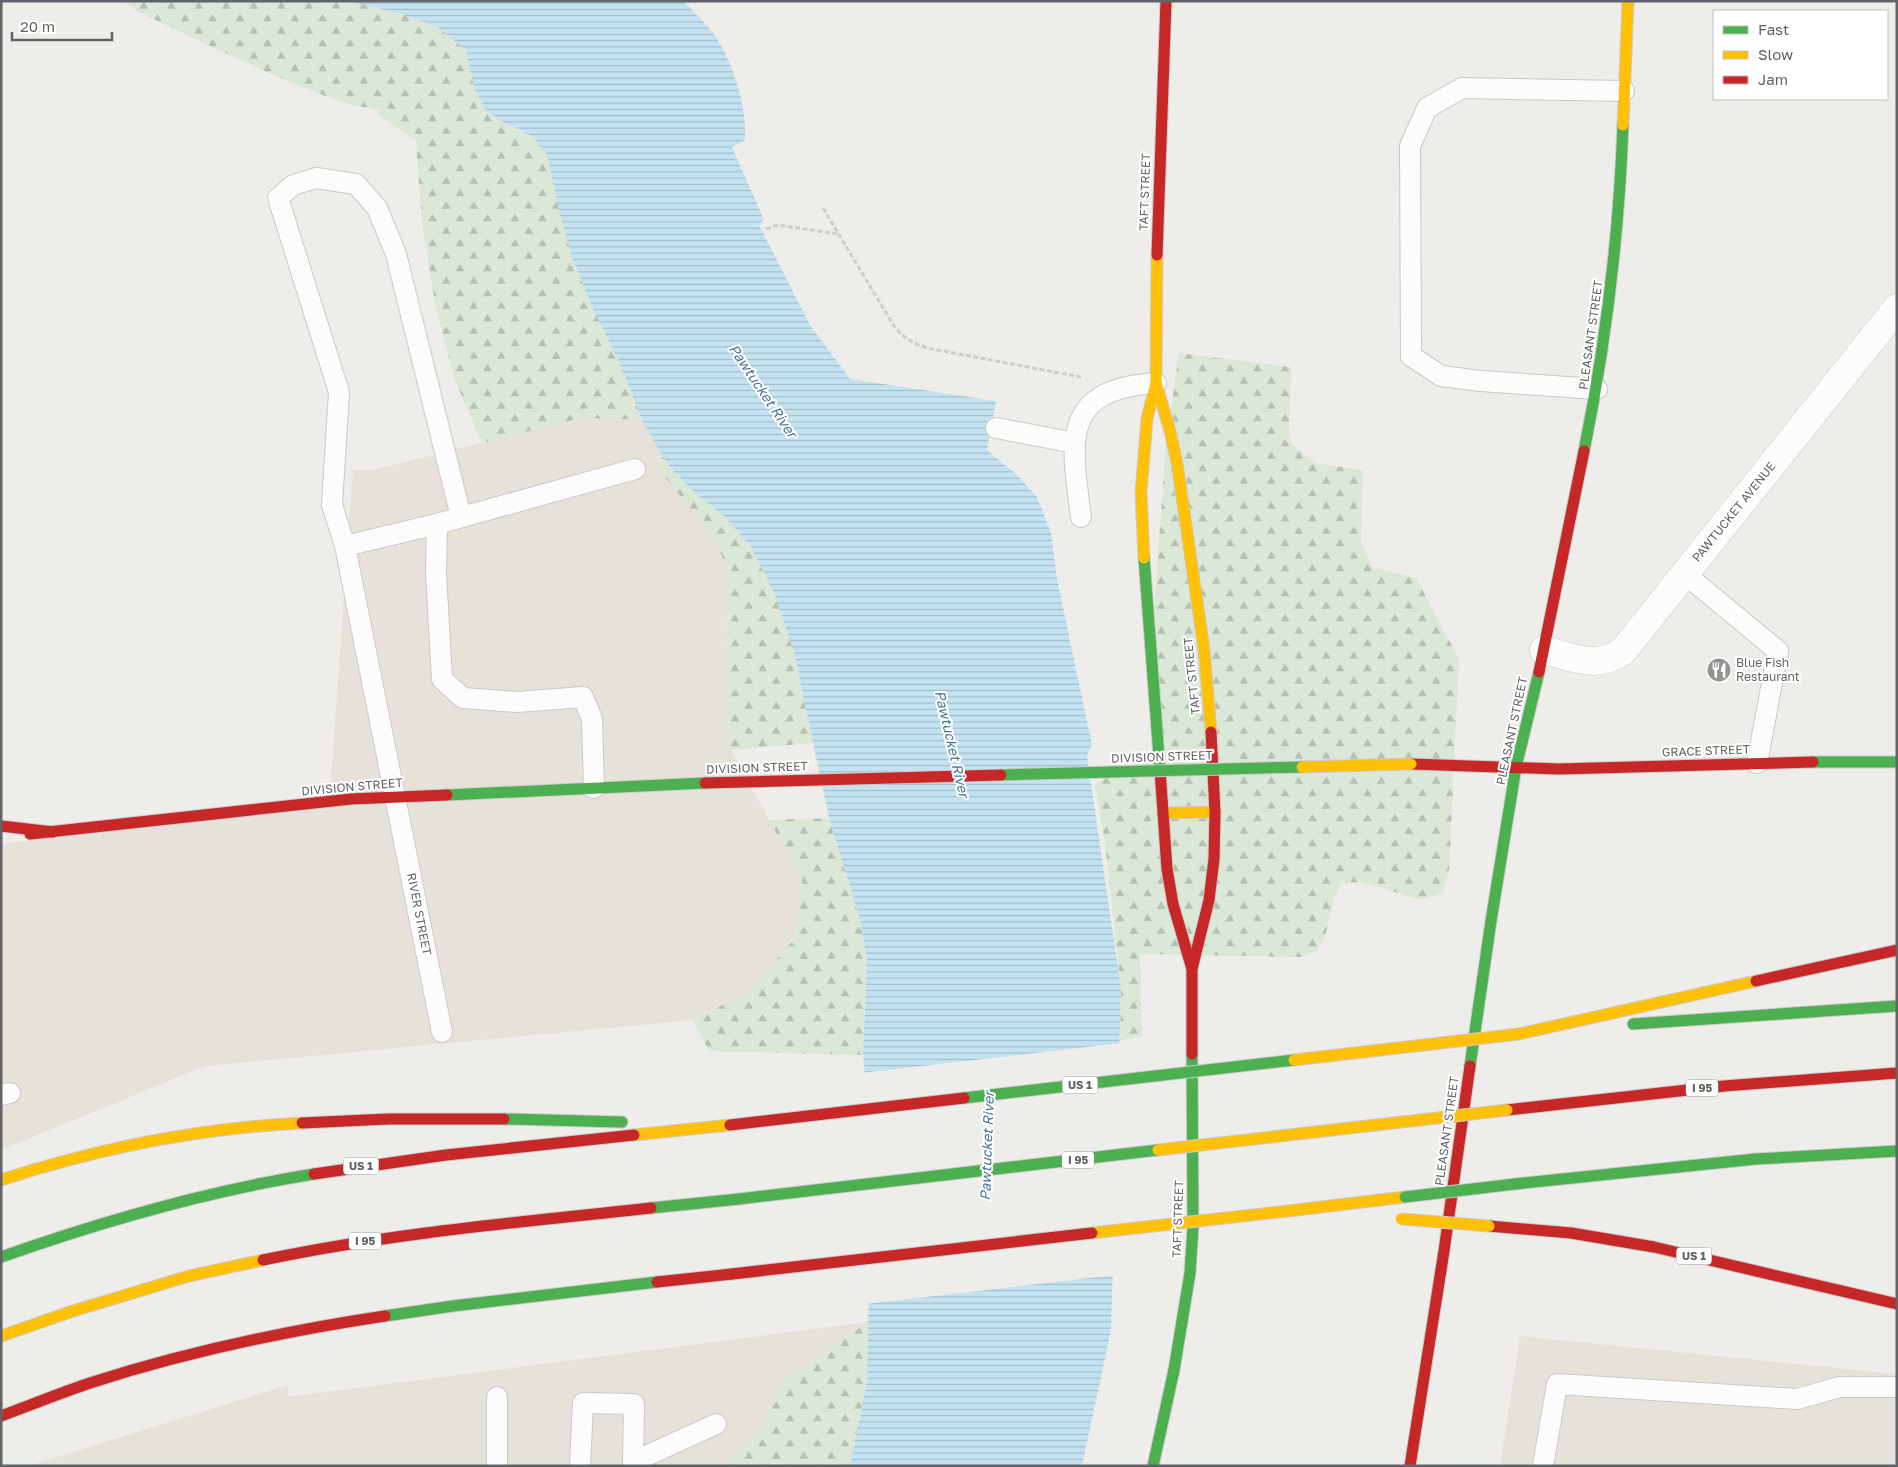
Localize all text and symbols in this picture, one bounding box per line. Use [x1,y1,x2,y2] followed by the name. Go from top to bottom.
[12,10,112,42] scale bar
[1713,10,1888,100] legend
[20,17,55,35] text: 20 m
[1758,20,1789,38] text: Fast
[1758,45,1793,63] text: Slow
[1758,70,1788,88] text: Jam
[1136,152,1153,231] street label: TAFT STREET
[1575,279,1606,391] street label: PLEASANT STREET
[726,341,802,443] water label: Pawtucket River
[1689,459,1779,565] street label: PAWTUCKET AVENUE
[1180,636,1203,715] street label: TAFT STREET
[1736,655,1800,684] place label: Blue Fish Restaurant
[1706,657,1732,683] restaurant icon: Blue Fish Restaurant
[1493,675,1530,786] street label: PLEASANT STREET
[932,689,974,802] water label: Pawtucket River
[1662,741,1751,760] street label: GRACE STREET
[1111,747,1214,766] street label: DIVISION STREET
[706,758,809,777] street label: DIVISION STREET
[301,775,404,798] street label: DIVISION STREET
[404,871,435,957] street label: RIVER STREET
[1431,1075,1462,1187] street label: PLEASANT STREET
[1062,1076,1098,1094] road number: US 1
[1686,1080,1718,1096] road number: I 95
[976,1088,997,1201] water label: Pawtucket River
[1062,1152,1094,1168] road number: I 95
[344,1158,378,1174] road number: US 1
[1169,1179,1186,1258] street label: TAFT STREET
[349,1232,381,1250] road number: I 95
[1676,1248,1712,1264] road number: US 1

